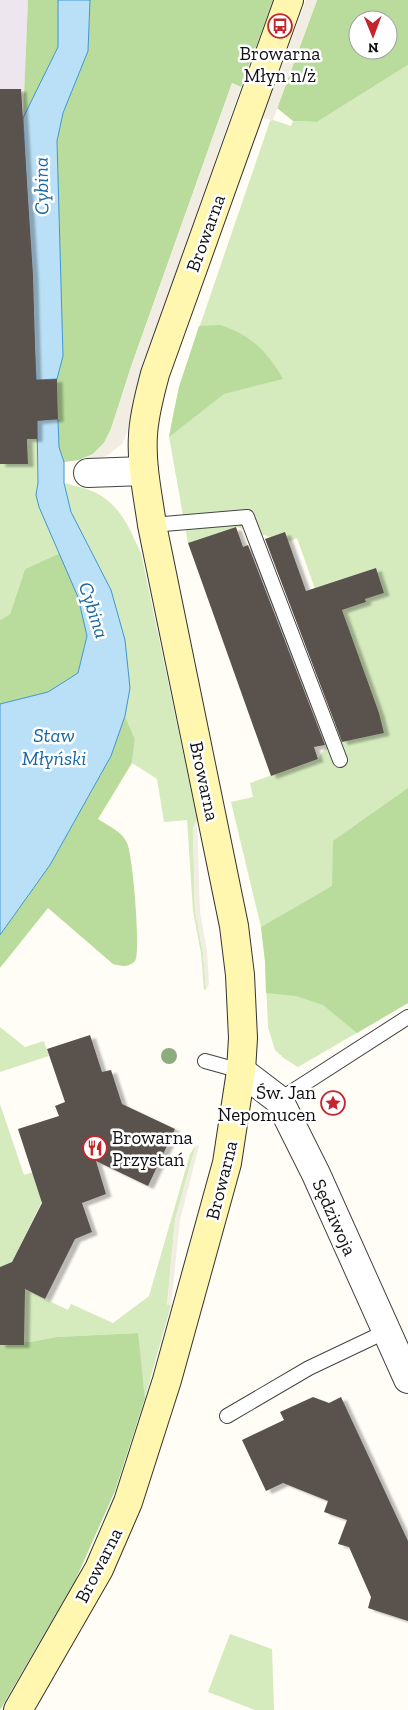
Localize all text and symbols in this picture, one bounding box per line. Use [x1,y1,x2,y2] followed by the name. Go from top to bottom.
[348,10,398,60] north arrow
[267,13,293,39] bus stop icon: Browarna Młyn n/ż
[367,39,379,56] text: N
[240,42,320,87] place label: Browarna Młyn n/ż
[28,157,54,215] water label: Cybina
[181,191,230,275] street label: Browarna
[74,579,114,641] water label: Cybina
[22,723,86,770] water label: Staw Młyński
[185,739,224,823] street label: Browarna
[218,1081,316,1126] place label: Św. Jan Nepomucen
[320,1090,346,1116] place icon: Św. Jan Nepomucen
[112,1126,193,1171] place label: Browarna Przystań
[82,1135,108,1161] restaurant icon: Browarna Przystań
[201,1138,242,1222] street label: Browarna
[307,1175,362,1259] street label: Sędziwoja
[70,1524,127,1606] street label: Browarna

